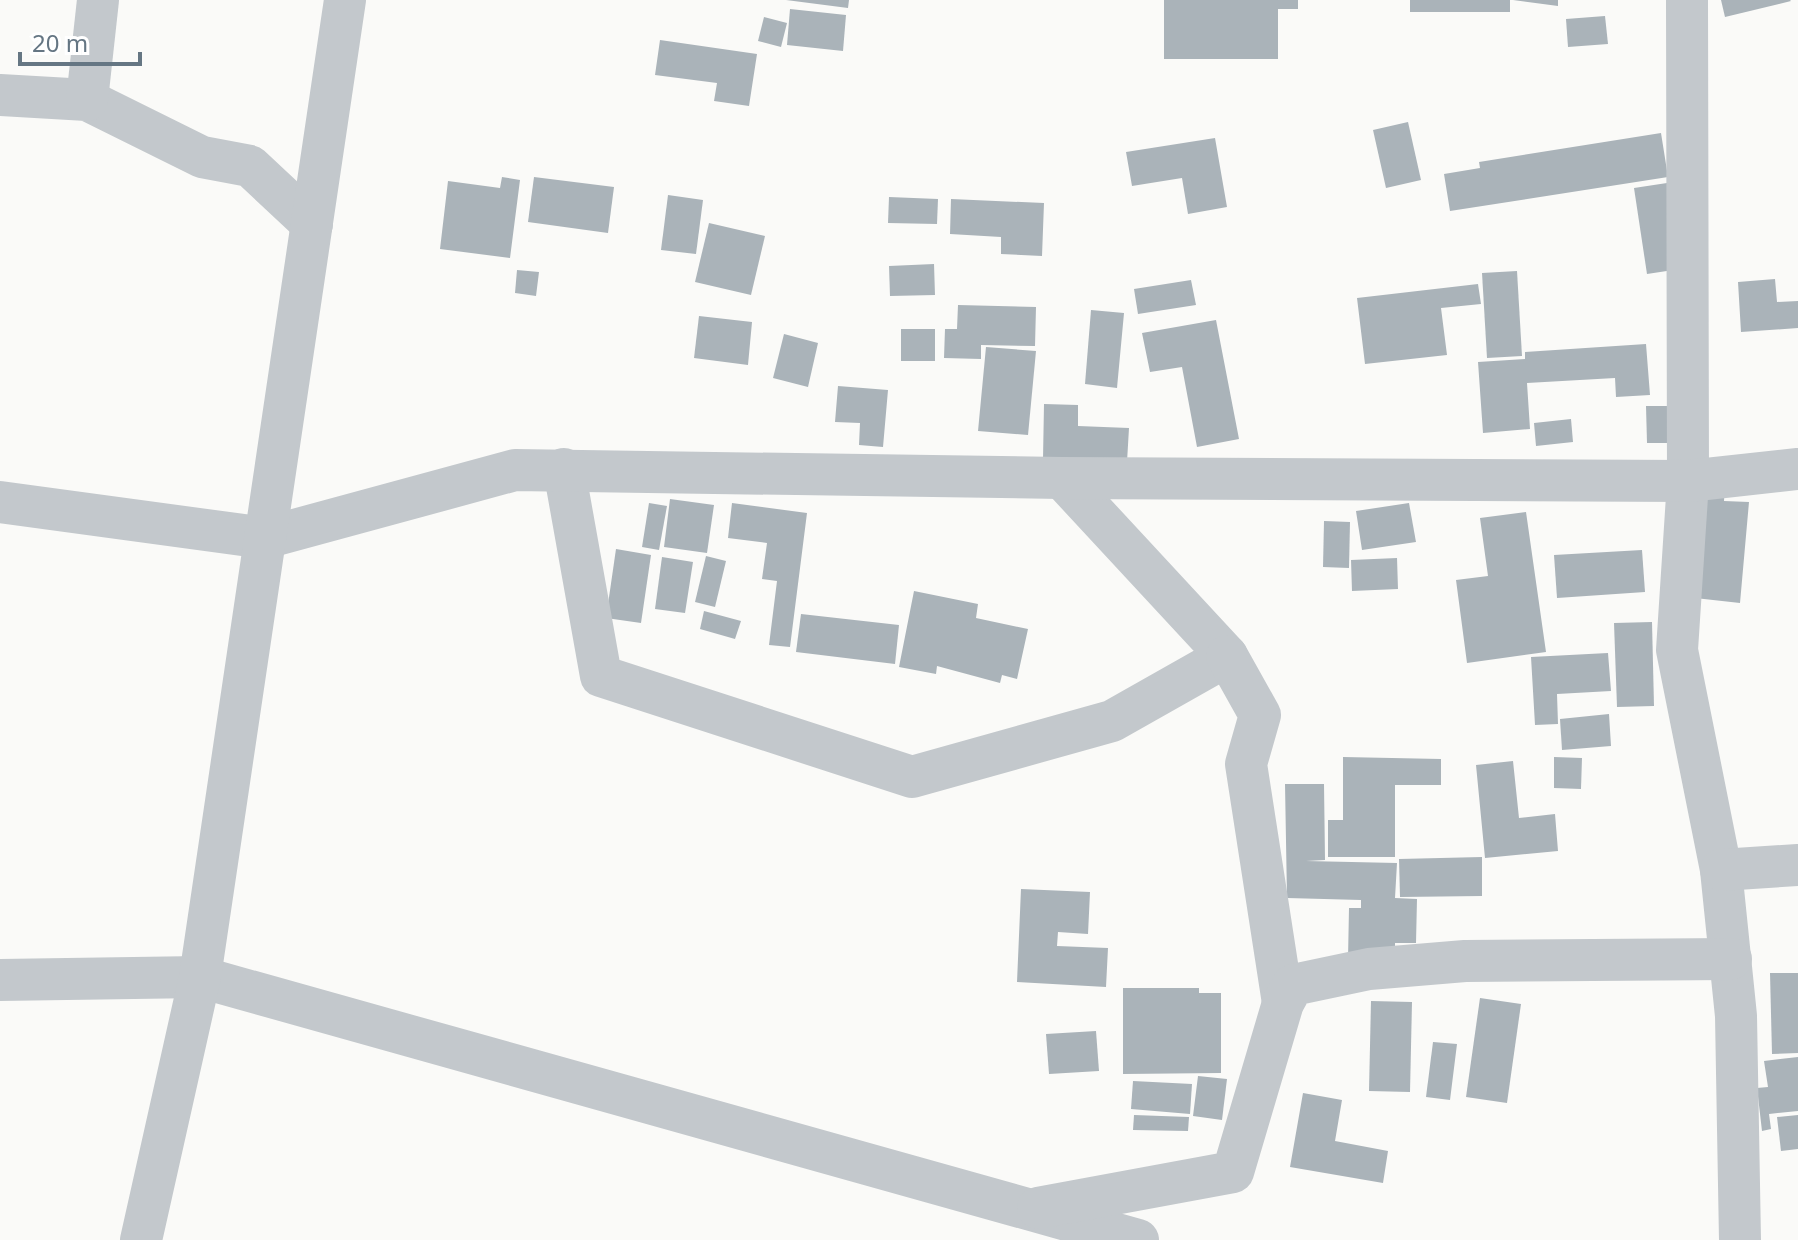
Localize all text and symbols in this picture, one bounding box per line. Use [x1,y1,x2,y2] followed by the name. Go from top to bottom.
[20,16,140,66] scale bar
[32,26,88,59] text: 20 m

